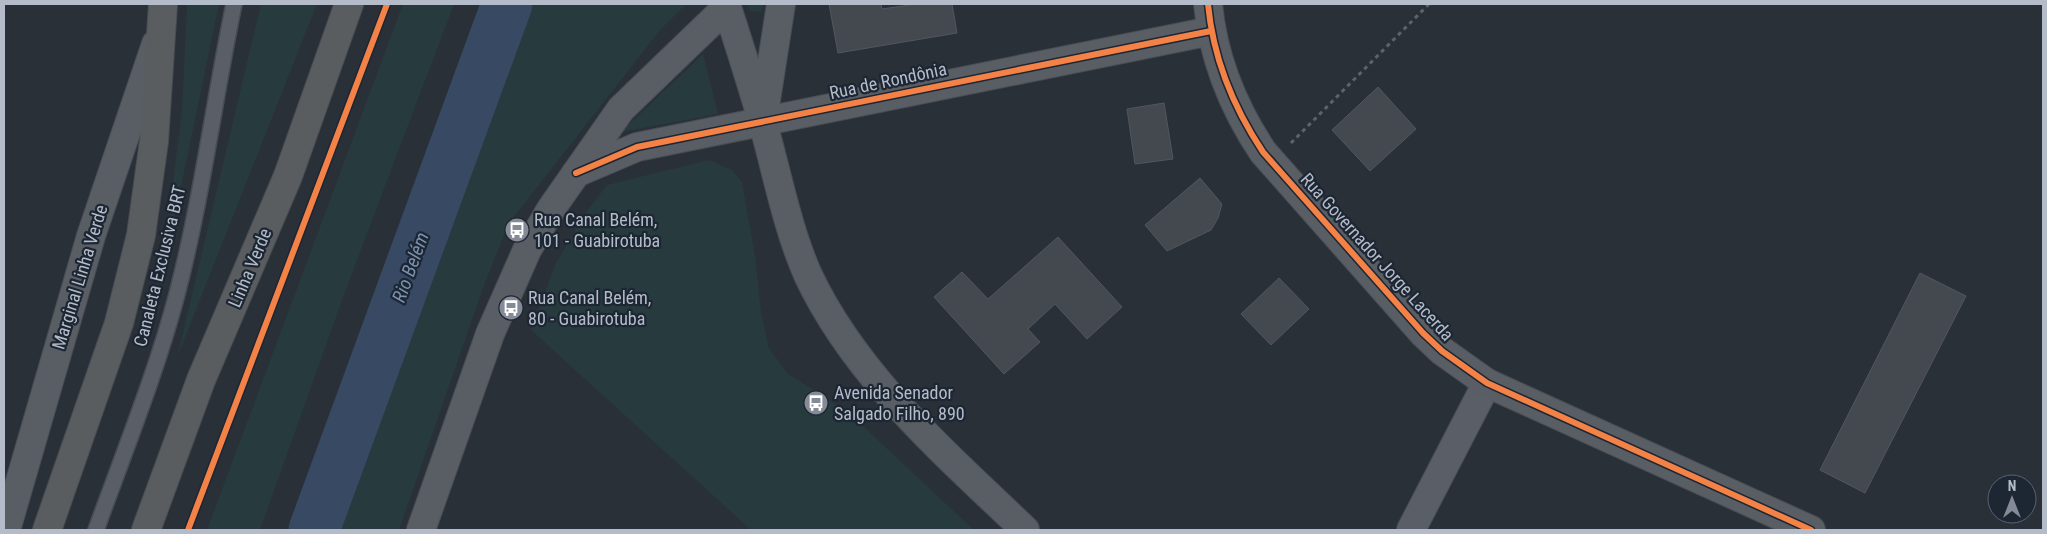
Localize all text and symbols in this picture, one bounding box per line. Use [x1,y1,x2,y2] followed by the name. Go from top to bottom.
[827,58,948,103] street label: Rua de Rondônia
[1297,169,1458,345] street label: Rua Governador Jorge Lacerda
[129,183,190,349] street label: Canaleta Exclusiva BRT
[48,202,111,352] street label: Marginal Linha Verde
[534,209,660,251] place label: Rua Canal Belém, 101 - Guabirotuba
[504,217,530,243] bus stop icon: Rua Canal Belém, 101 - Guabirotuba
[224,225,276,310] street label: Linha Verde
[387,229,434,305] water label: Rio Belém
[528,287,651,329] place label: Rua Canal Belém, 80 - Guabirotuba
[498,295,524,321] bus stop icon: Rua Canal Belém, 80 - Guabirotuba
[834,382,965,424] place label: Avenida Senador Salgado Filho, 890
[803,390,829,416] bus stop icon: Avenida Senador Salgado Filho, 890
[1987,474,2037,524] north arrow
[2008,478,2016,494] text: N

